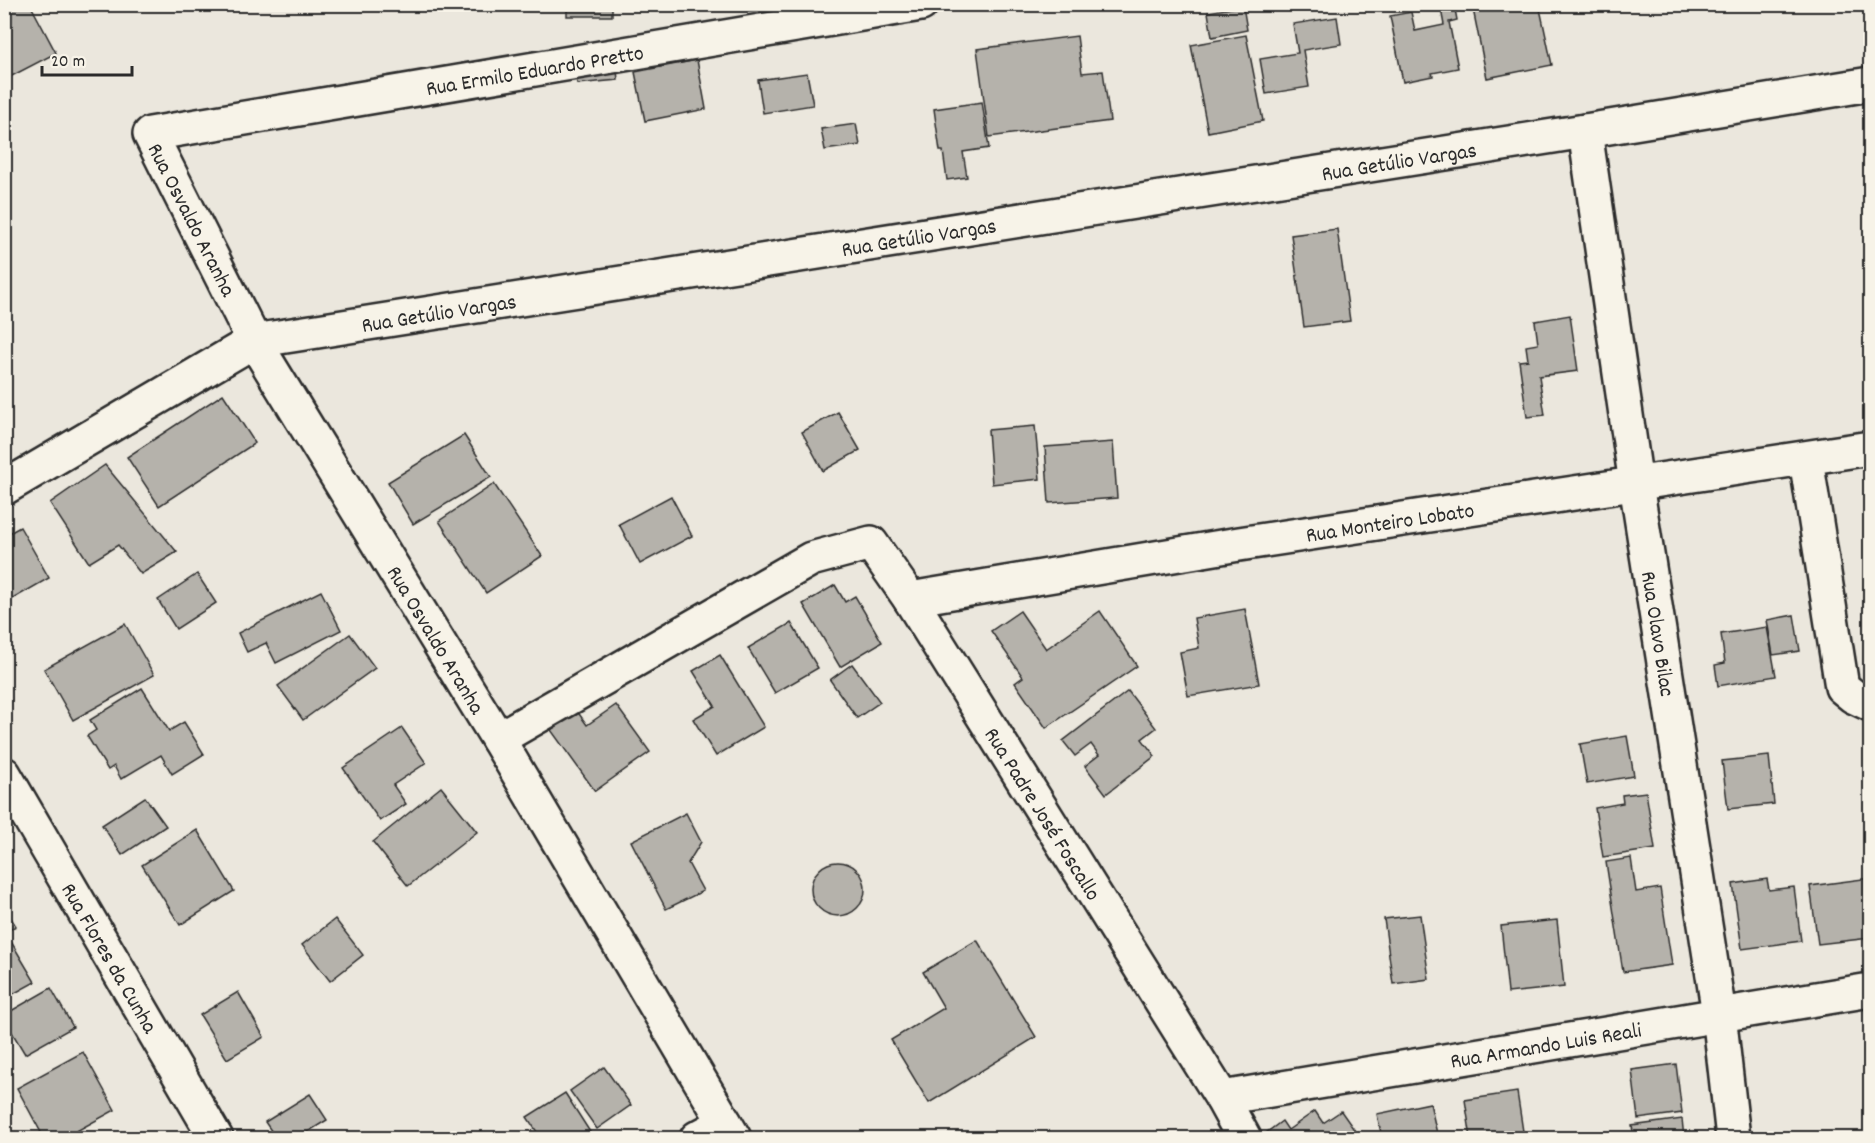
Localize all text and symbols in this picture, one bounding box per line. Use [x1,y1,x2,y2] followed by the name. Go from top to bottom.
[42,39,132,77] scale bar
[424,39,646,106] street label: Rua Ermilo Eduardo Pretto
[51,50,85,75] text: 20 m
[1320,136,1479,191] street label: Rua Getúlio Vargas
[138,139,242,303] street label: Rua Osvaldo Aranha
[840,212,999,267] street label: Rua Getúlio Vargas
[360,288,519,343] street label: Rua Getúlio Vargas
[1304,496,1477,553] street label: Rua Monteiro Lobato
[377,561,491,722] street label: Rua Osvaldo Aranha
[1631,569,1681,699] street label: Rua Olavo Bilac
[975,722,1107,908] street label: Rua Padre José Foscallo
[52,878,164,1040] street label: Rua Flores da Cunha
[1448,1016,1644,1079] street label: Rua Armando Luis Reali

